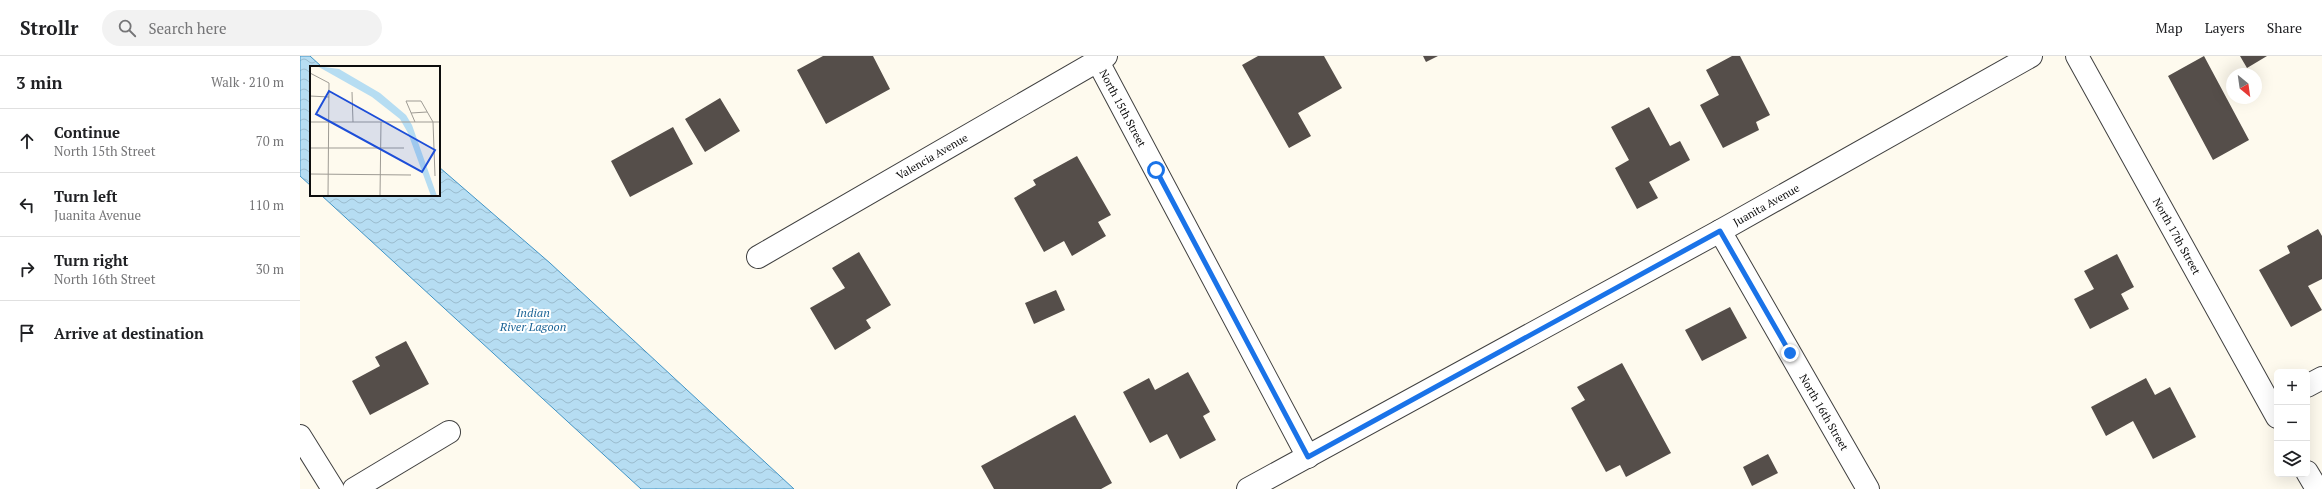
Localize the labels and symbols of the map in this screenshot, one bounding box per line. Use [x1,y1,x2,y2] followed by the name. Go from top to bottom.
[310,66,440,196] inset map
[1096,67,1149,149] street label: North 15th Street
[2226,68,2262,104] north arrow
[894,130,971,183] street label: Valencia Avenue
[1147,161,1165,179] route start
[1731,181,1802,229] street label: Juanita Avenue
[2150,195,2204,277] street label: North 17th Street
[499,305,566,334] water label: Indian River Lagoon
[1781,344,1799,362] route end
[1797,371,1851,453] street label: North 16th Street

